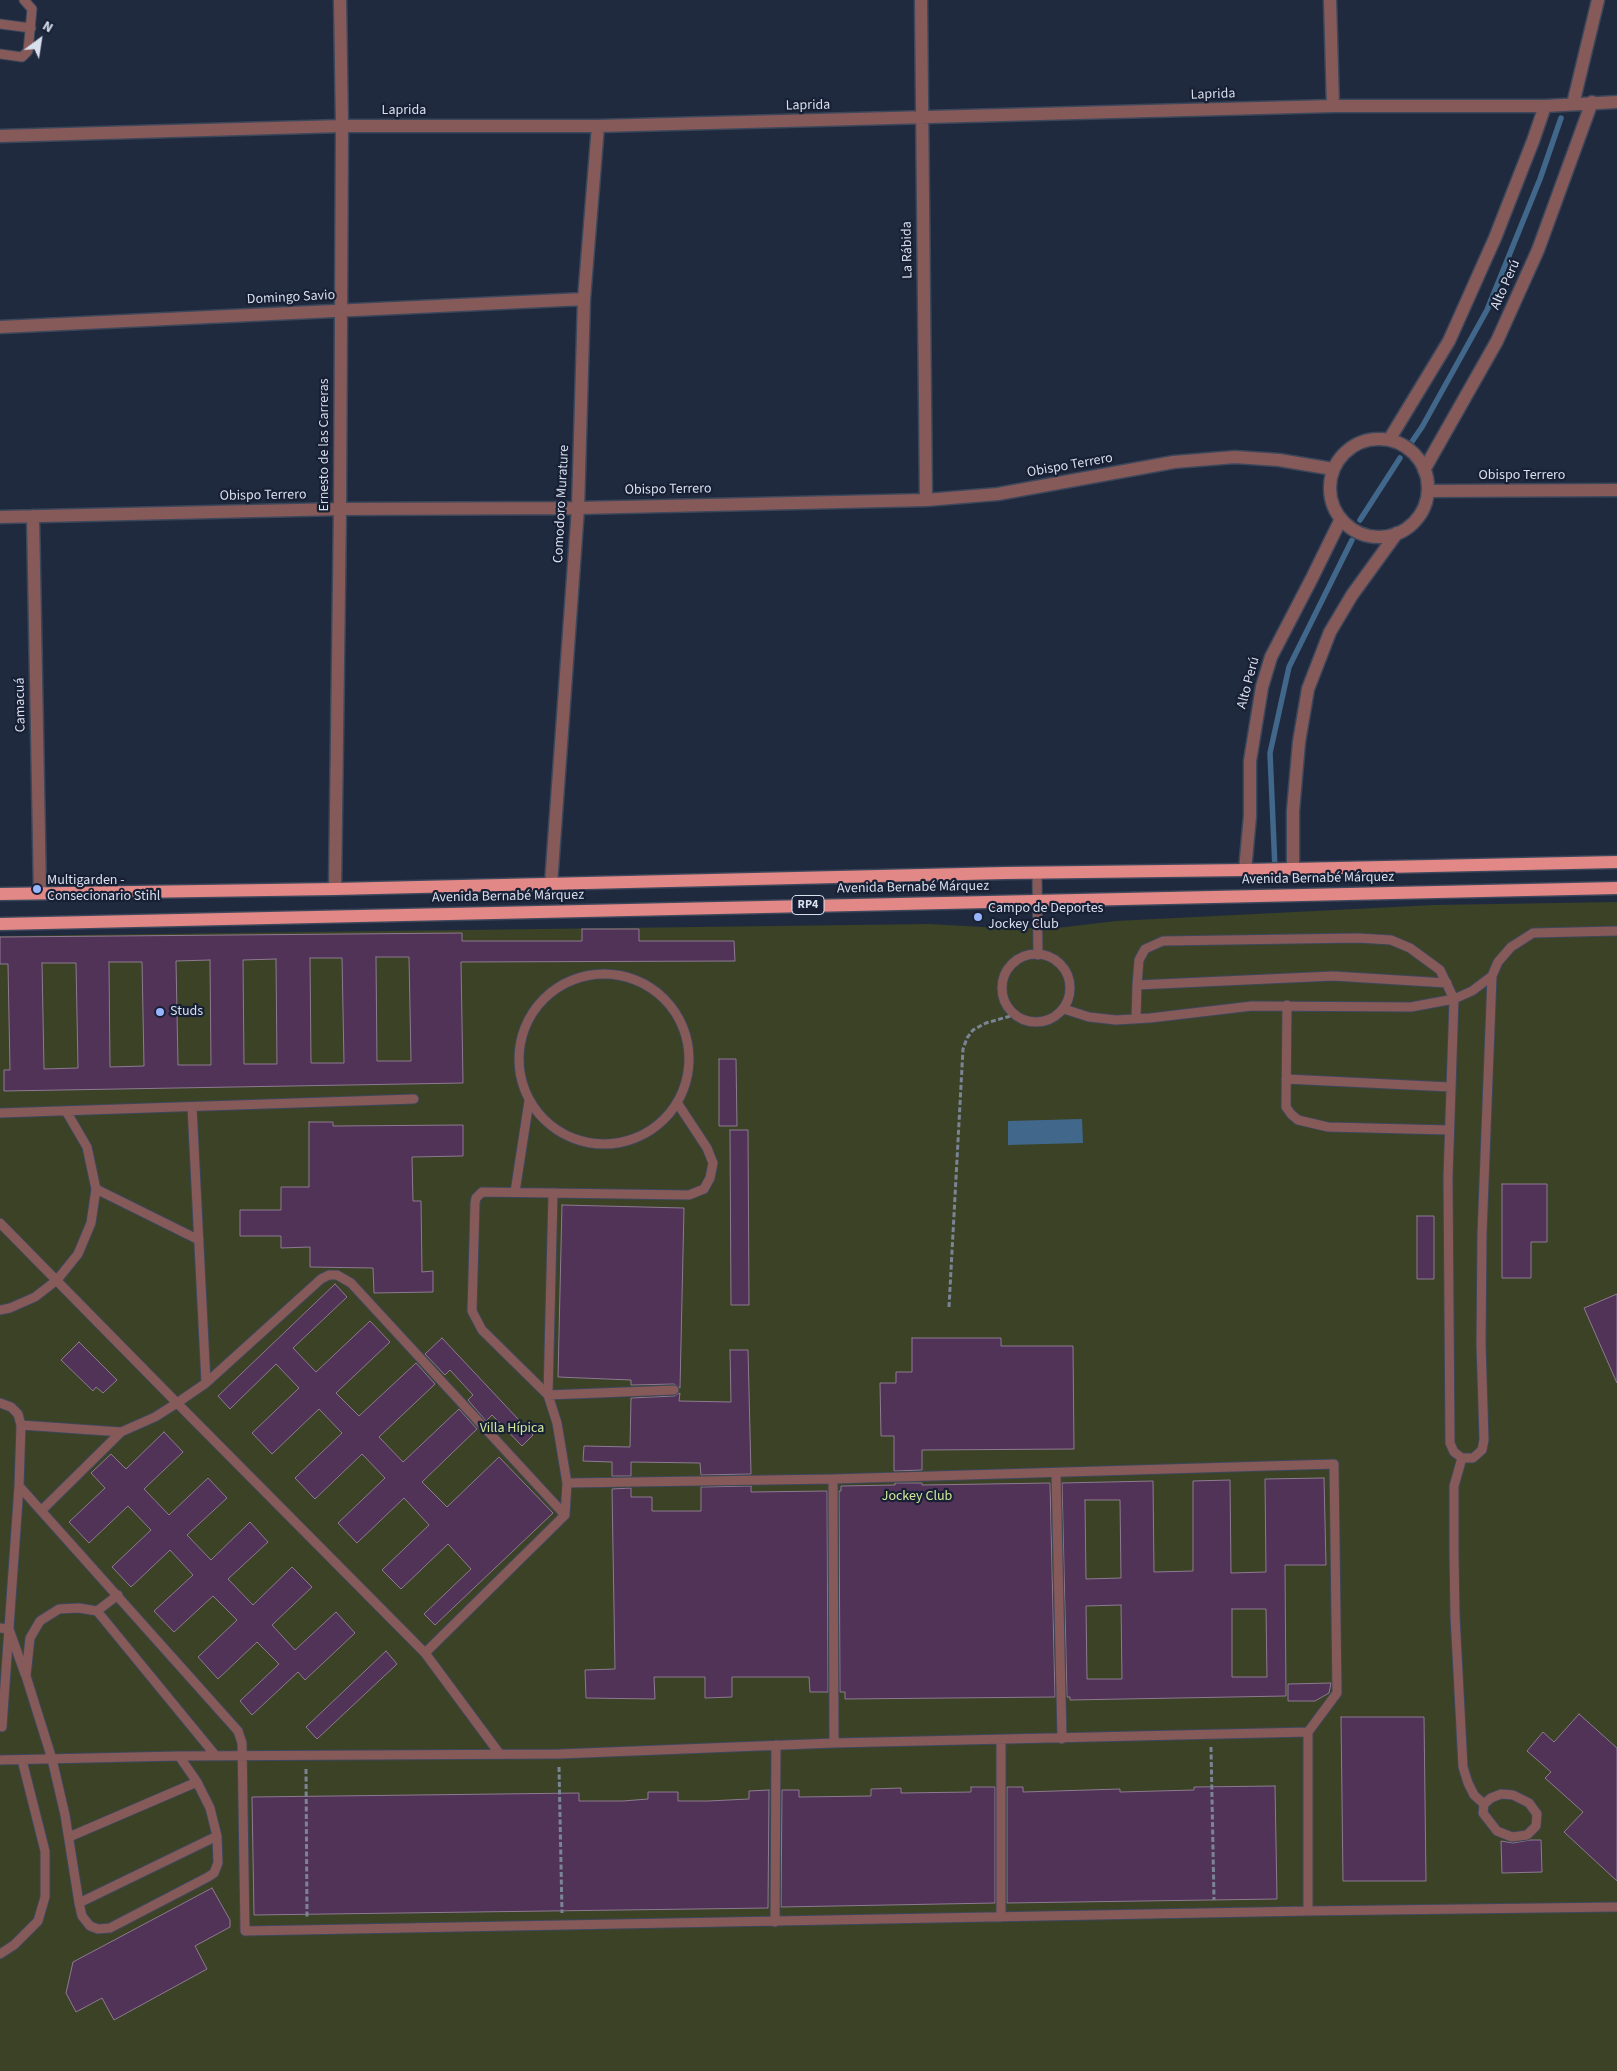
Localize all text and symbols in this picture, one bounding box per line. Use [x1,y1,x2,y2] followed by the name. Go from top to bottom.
[15,15,65,65] north arrow
[39,16,57,38] text: N
[1190,86,1236,104] street label: Laprida
[785,97,831,115] street label: Laprida
[382,103,426,119] street label: Laprida
[899,221,917,279] street label: La Rábida
[1488,257,1524,313] street label: Alto Perú
[246,287,336,309] street label: Domingo Savio
[317,378,333,512] street label: Ernesto de las Carreras
[551,444,573,564] street label: Comodoro Murature
[1026,450,1114,482] street label: Obispo Terrero
[1479,468,1565,484] street label: Obispo Terrero
[624,481,712,499] street label: Obispo Terrero
[219,487,307,505] street label: Obispo Terrero
[1234,655,1264,711] street label: Alto Perú
[12,677,30,733] street label: Camacuá
[1242,869,1394,889] street label: Avenida Bernabé Márquez
[47,873,160,906] place label: Multigarden - Consecionario Stihl
[837,878,989,898] street label: Avenida Bernabé Márquez
[31,883,43,895] marker: Multigarden - Consecionario Stihl
[432,887,584,907] street label: Avenida Bernabé Márquez
[792,896,824,914] road number: RP4
[988,901,1103,934] place label: Campo de Deportes Jockey Club
[972,911,984,923] marker: Campo de Deportes Jockey Club
[170,1004,203,1020] place label: Studs
[154,1006,166,1018] marker: Studs
[480,1421,544,1437] park label: Villa Hípica
[882,1489,952,1505] park label: Jockey Club

